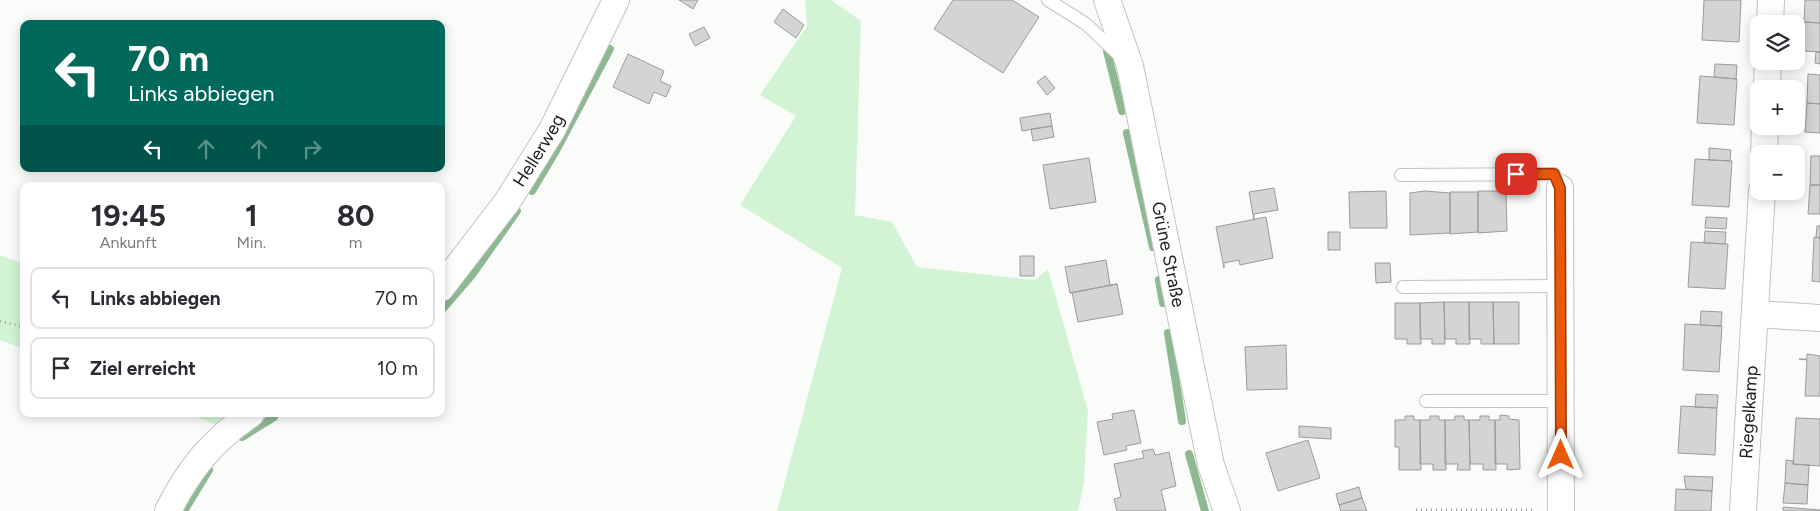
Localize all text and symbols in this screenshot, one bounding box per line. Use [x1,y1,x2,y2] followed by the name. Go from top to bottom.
[1750,15,1805,200] map controls
[1750,15,1805,70] button: layers
[128,38,209,80] text: 70 m
[45,40,110,105] icon: left
[128,80,275,107] text: Links abbiegen
[1750,80,1805,135] button: +
[508,110,569,191] street label: Hellerweg
[139,135,167,163] icon: left
[192,135,220,163] icon: ahead
[245,135,273,163] icon: ahead
[298,135,326,163] icon: right
[1750,145,1805,200] button: −
[1495,153,1537,195] pin
[1502,160,1530,188] icon: arrive
[91,197,166,234] text: 19:45
[245,197,258,234] text: 1
[337,197,374,234] text: 80
[1147,200,1190,309] street label: Grüne Straße
[100,233,157,252] text: Ankunft
[237,233,266,252] text: Min.
[349,233,362,252] text: m
[47,284,75,312] icon: left
[90,287,221,310] text: Links abbiegen
[375,287,418,310] text: 70 m
[47,354,75,382] icon: arrive
[90,357,196,380] text: Ziel erreicht
[377,357,418,380] text: 10 m
[1735,365,1763,459] street label: Riegelkamp
[1534,428,1586,480] position arrow

